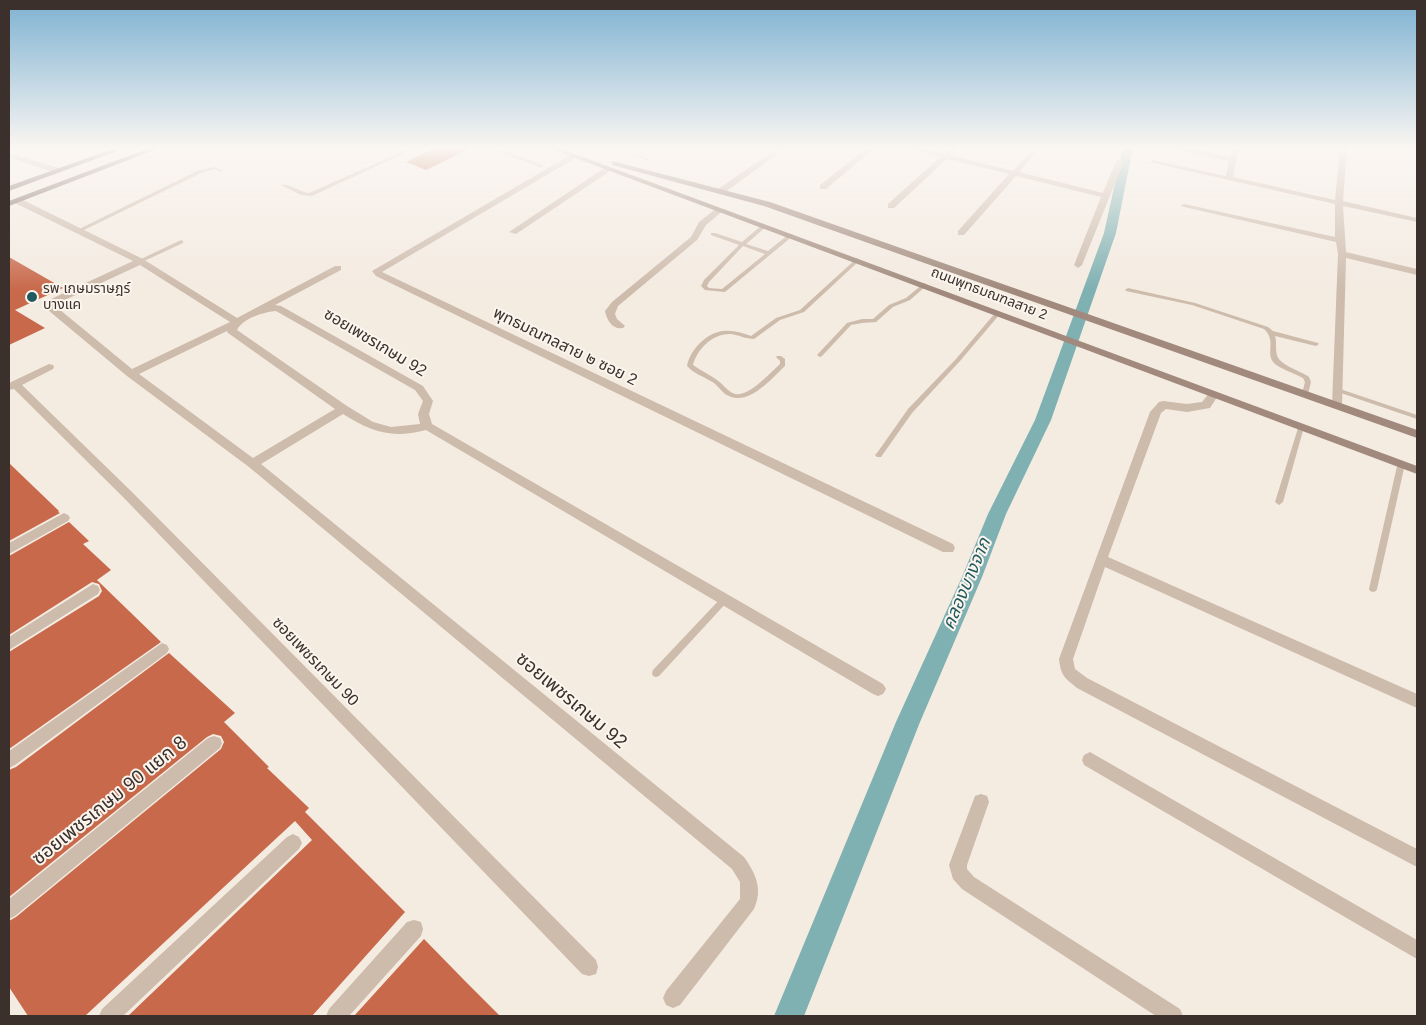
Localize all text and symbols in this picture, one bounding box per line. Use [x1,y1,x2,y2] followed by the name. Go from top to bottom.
[928,264,1050,324] street label: ถนนพุทธมณฑลสาย 2
[43,281,130,314] place label: รพ เกษมราษฎร์ บางแค
[25,290,39,304] marker: รพ เกษมราษฎร์ บางแค
[490,304,640,390] street label: พุทธมณฑลสาย ๒ ซอย 2
[320,305,430,381] street label: ซอยเพชรเกษม 92
[938,535,996,633] water label: คลองบางจาก
[268,613,362,711] street label: ซอยเพชรเกษม 90
[511,648,631,754] street label: ซอยเพชรเกษม 92
[28,732,192,870] street label: ซอยเพชรเกษม 90 แยก 8

